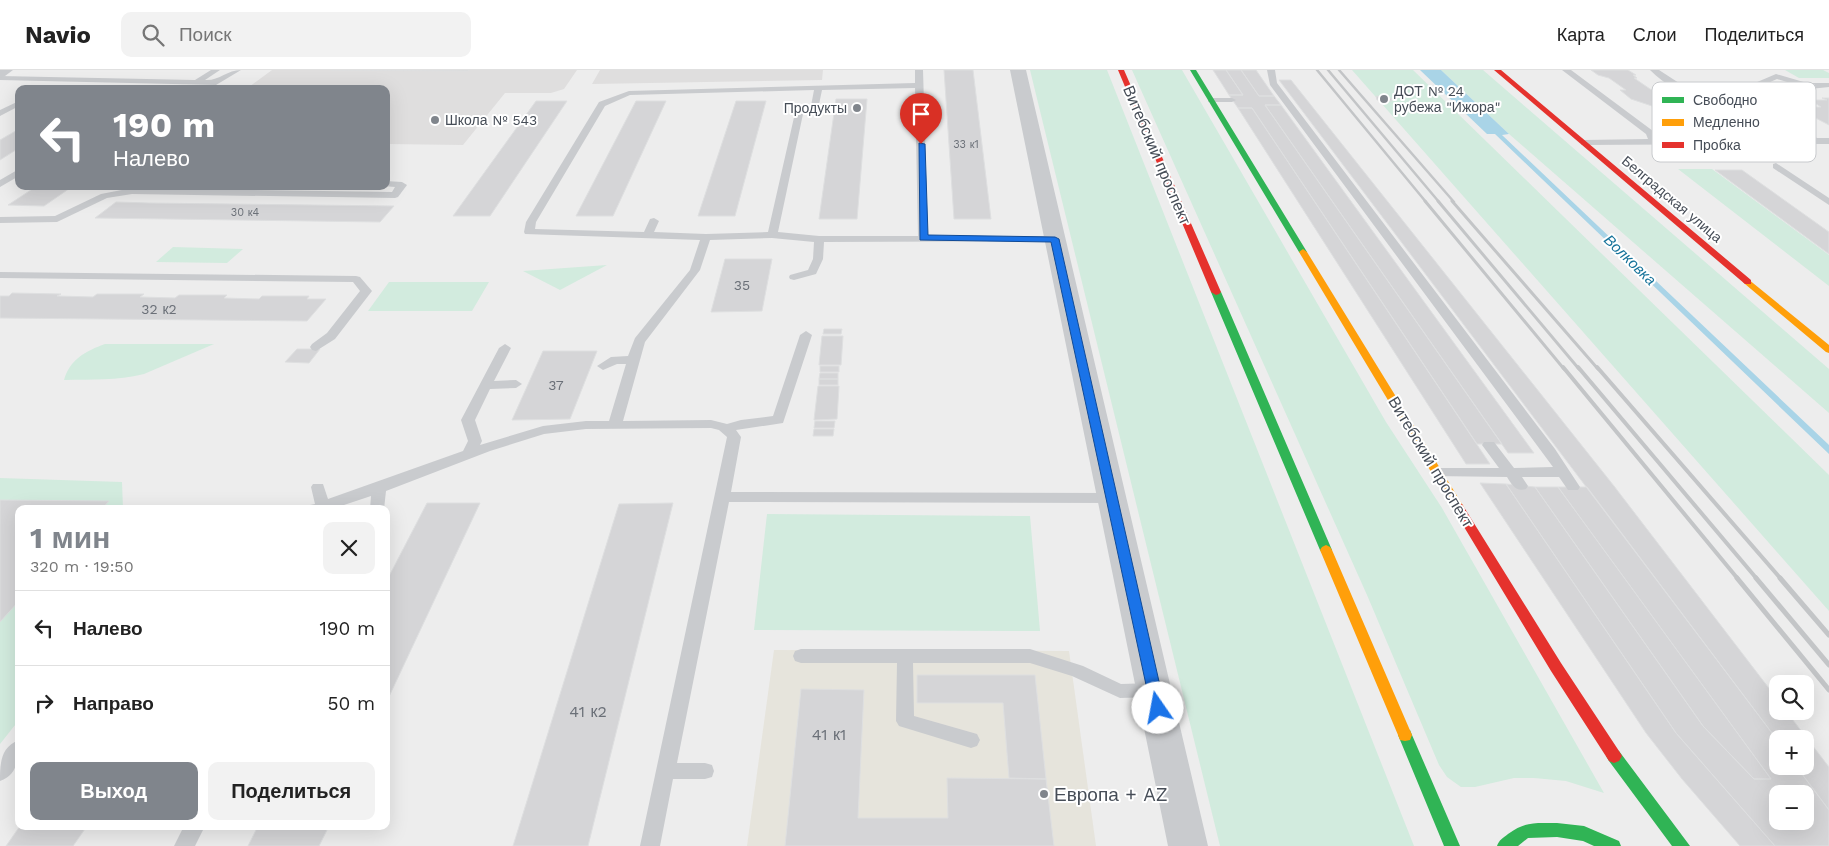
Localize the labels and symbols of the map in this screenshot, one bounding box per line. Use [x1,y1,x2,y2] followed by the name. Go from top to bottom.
[1652,82,1816,162] legend
[1119,83,1195,228] street label: Витебский проспект
[1394,83,1500,115] place label: ДОТ № 24 рубежа "Ижора"
[1693,92,1758,108] text: Свободно
[900,93,942,144] pin
[1378,93,1390,105] marker: ДОТ № 24 рубежа "Ижора"
[784,100,847,116] place label: Продукты
[851,102,863,114] marker: Продукты
[445,112,537,128] place label: Школа № 543
[429,114,441,126] marker: Школа № 543
[1693,114,1760,130] text: Медленно
[1693,137,1741,153] text: Пробка
[953,138,979,151] house number: 33 к1
[1619,153,1725,246] street label: Белградская улица
[231,206,260,219] house number: 30 к4
[1600,231,1660,289] water label: Волковка
[734,277,750,293] house number: 35
[141,301,177,317] house number: 32 к2
[548,377,564,393] house number: 37
[1384,393,1478,531] street label: Витебский проспект
[1131,681,1183,733] position arrow
[569,702,607,721] house number: 41 к2
[812,725,846,744] house number: 41 к1
[1054,783,1168,806] place label: Европа + AZ
[1038,788,1050,800] marker: Европа + AZ

